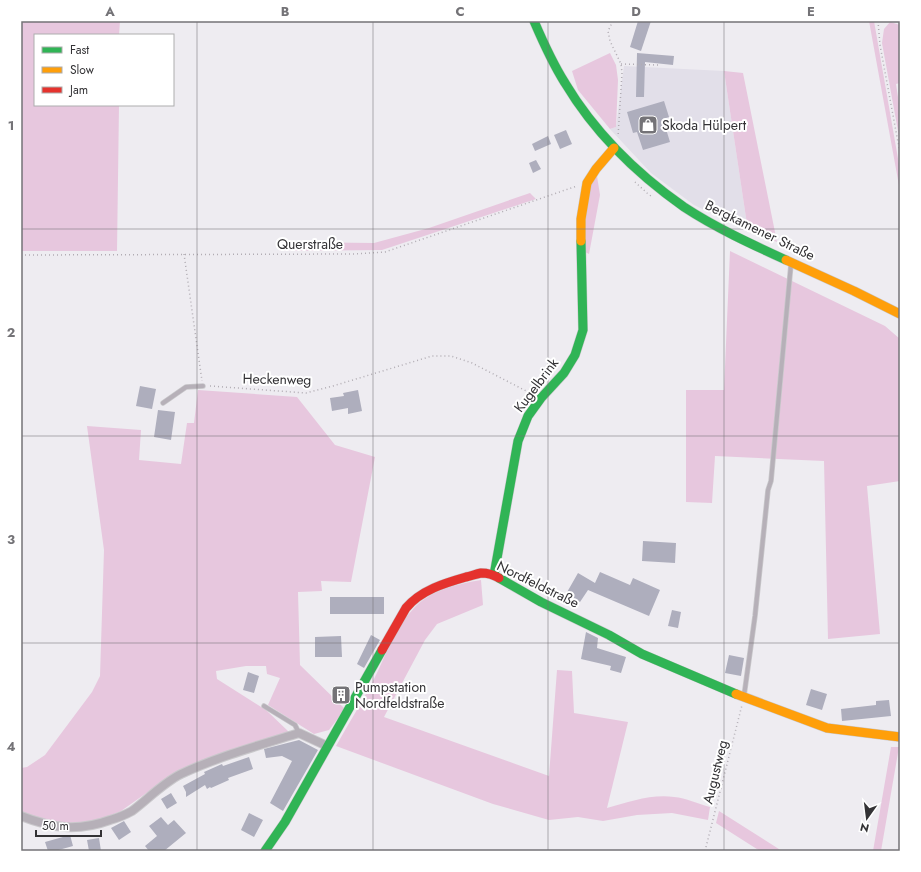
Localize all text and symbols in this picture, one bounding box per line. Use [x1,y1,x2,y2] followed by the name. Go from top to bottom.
[104,2,115,21] text: A
[281,2,290,21] text: B
[455,2,465,21] text: C
[631,2,641,21] text: D
[807,2,815,21] text: E
[34,34,174,106] legend
[70,41,89,59] text: Fast
[70,61,95,79] text: Slow
[68,81,88,99] text: Jam
[637,114,659,136] shop icon: Skoda Hülpert
[662,115,747,135] place label: Skoda Hülpert
[8,116,14,135] text: 1
[702,195,818,265] street label: Bergkamener Straße
[277,234,343,254] street label: Querstraße
[7,323,15,342] text: 2
[509,353,564,416] street label: Kugelbrink
[242,368,312,390] street label: Heckenweg
[7,530,15,549] text: 3
[493,555,583,613] street label: Nordfeldstraße
[355,677,444,713] place label: Pumpstation Nordfeldstraße
[330,684,352,706] building icon: Pumpstation Nordfeldstraße
[6,737,16,756] text: 4
[697,738,733,806] street label: Augustweg
[847,798,887,838] north arrow
[36,812,101,838] scale bar
[42,817,69,835] text: 50 m
[858,819,871,837] text: N

